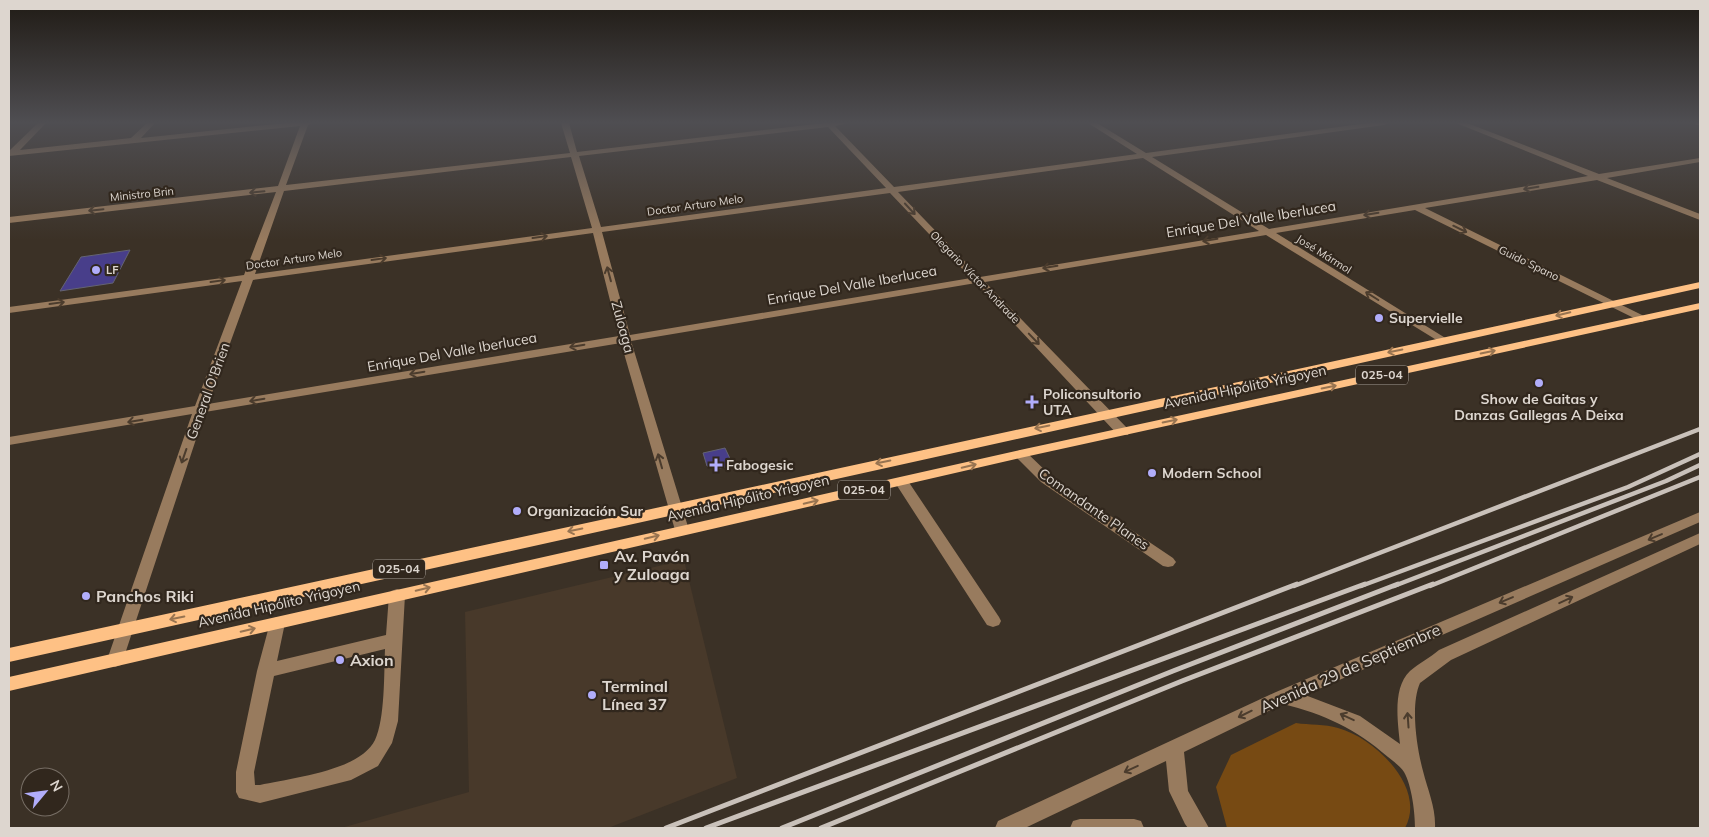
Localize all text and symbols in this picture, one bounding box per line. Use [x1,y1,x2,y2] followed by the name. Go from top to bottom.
[109,184,175,204] street label: Ministro Brin
[1524,184,1540,194] one-way arrow
[250,187,266,197] one-way arrow
[646,191,744,219] street label: Doctor Arturo Melo
[1165,197,1337,241] street label: Enrique Del Valle Iberlucea
[904,202,916,215] one-way arrow
[88,205,104,215] one-way arrow
[1363,210,1379,220] one-way arrow
[1452,224,1467,234] one-way arrow
[927,228,1023,326] street label: Olegario Víctor Andrade
[1294,231,1354,277] street label: José Mármol
[532,232,548,242] one-way arrow
[1203,236,1219,246] one-way arrow
[1496,242,1562,284] street label: Guido Spano
[245,245,343,273] street label: Doctor Arturo Melo
[371,254,387,264] one-way arrow
[766,261,938,309] street label: Enrique Del Valle Iberlucea
[1043,262,1059,272] one-way arrow
[106,263,118,277] place label: LF
[90,264,102,276] marker: LF
[603,266,613,282] one-way arrow
[210,276,226,286] one-way arrow
[1365,291,1379,301] one-way arrow
[49,298,65,308] one-way arrow
[607,299,639,355] street label: Zuloaga
[1389,309,1463,327] place label: Supervielle
[1556,310,1572,319] one-way arrow
[1373,312,1385,324] marker: Supervielle
[366,328,538,376] street label: Enrique Del Valle Iberlucea
[1028,333,1041,345] one-way arrow
[182,340,234,442] street label: General O'Brien
[570,341,586,351] one-way arrow
[1388,347,1404,356] one-way arrow
[1479,347,1495,356] one-way arrow
[1162,361,1328,413] street label: Avenida Hipólito Yrigoyen
[1356,366,1408,384] road number: 025-04
[409,368,425,378] one-way arrow
[1533,377,1545,389] marker: Show de Gaitas y Danzas Gallegas A Deixa
[1321,382,1337,391] one-way arrow
[1043,385,1141,419] place label: Policonsultorio UTA
[1454,390,1624,424] place label: Show de Gaitas y Danzas Gallegas A Deixa
[1025,395,1039,409] marker: Policonsultorio UTA
[249,396,265,406] one-way arrow
[127,416,143,426] one-way arrow
[1162,416,1178,425] one-way arrow
[1034,423,1050,433] one-way arrow
[179,448,189,464] one-way arrow
[655,454,665,470] one-way arrow
[726,456,793,474] place label: Fabogesic
[875,458,891,467] one-way arrow
[710,459,722,471] marker: Fabogesic
[961,461,977,470] one-way arrow
[1035,464,1153,554] street label: Comandante Planes
[1162,464,1261,482] place label: Modern School
[1146,467,1158,479] marker: Modern School
[665,471,831,525] street label: Avenida Hipólito Yrigoyen
[838,480,890,500] road number: 025-04
[802,497,818,506] one-way arrow
[527,502,644,520] place label: Organización Sur
[511,505,523,517] marker: Organización Sur
[567,526,583,535] one-way arrow
[644,532,660,541] one-way arrow
[1648,532,1663,542] one-way arrow
[613,546,690,584] place label: Av. Pavón y Zuloaga
[598,559,610,571] marker: Av. Pavón y Zuloaga
[373,560,425,578] road number: 025-04
[196,577,362,631] street label: Avenida Hipólito Yrigoyen
[415,584,431,593] one-way arrow
[96,586,194,606] place label: Panchos Riki
[80,590,92,602] marker: Panchos Riki
[1558,594,1573,604] one-way arrow
[1499,596,1514,606] one-way arrow
[170,614,186,623] one-way arrow
[1257,619,1443,717] street label: Avenida 29 de Septiembre
[240,625,256,634] one-way arrow
[350,650,394,670] place label: Axion
[334,654,346,666] marker: Axion
[602,676,668,714] place label: Terminal Línea 37
[586,689,598,701] marker: Terminal Línea 37
[1238,710,1253,720] one-way arrow
[1340,712,1355,721] one-way arrow
[1403,712,1412,728] one-way arrow
[1124,765,1139,775] one-way arrow
[20,767,70,817] north arrow
[46,777,67,795] text: N

